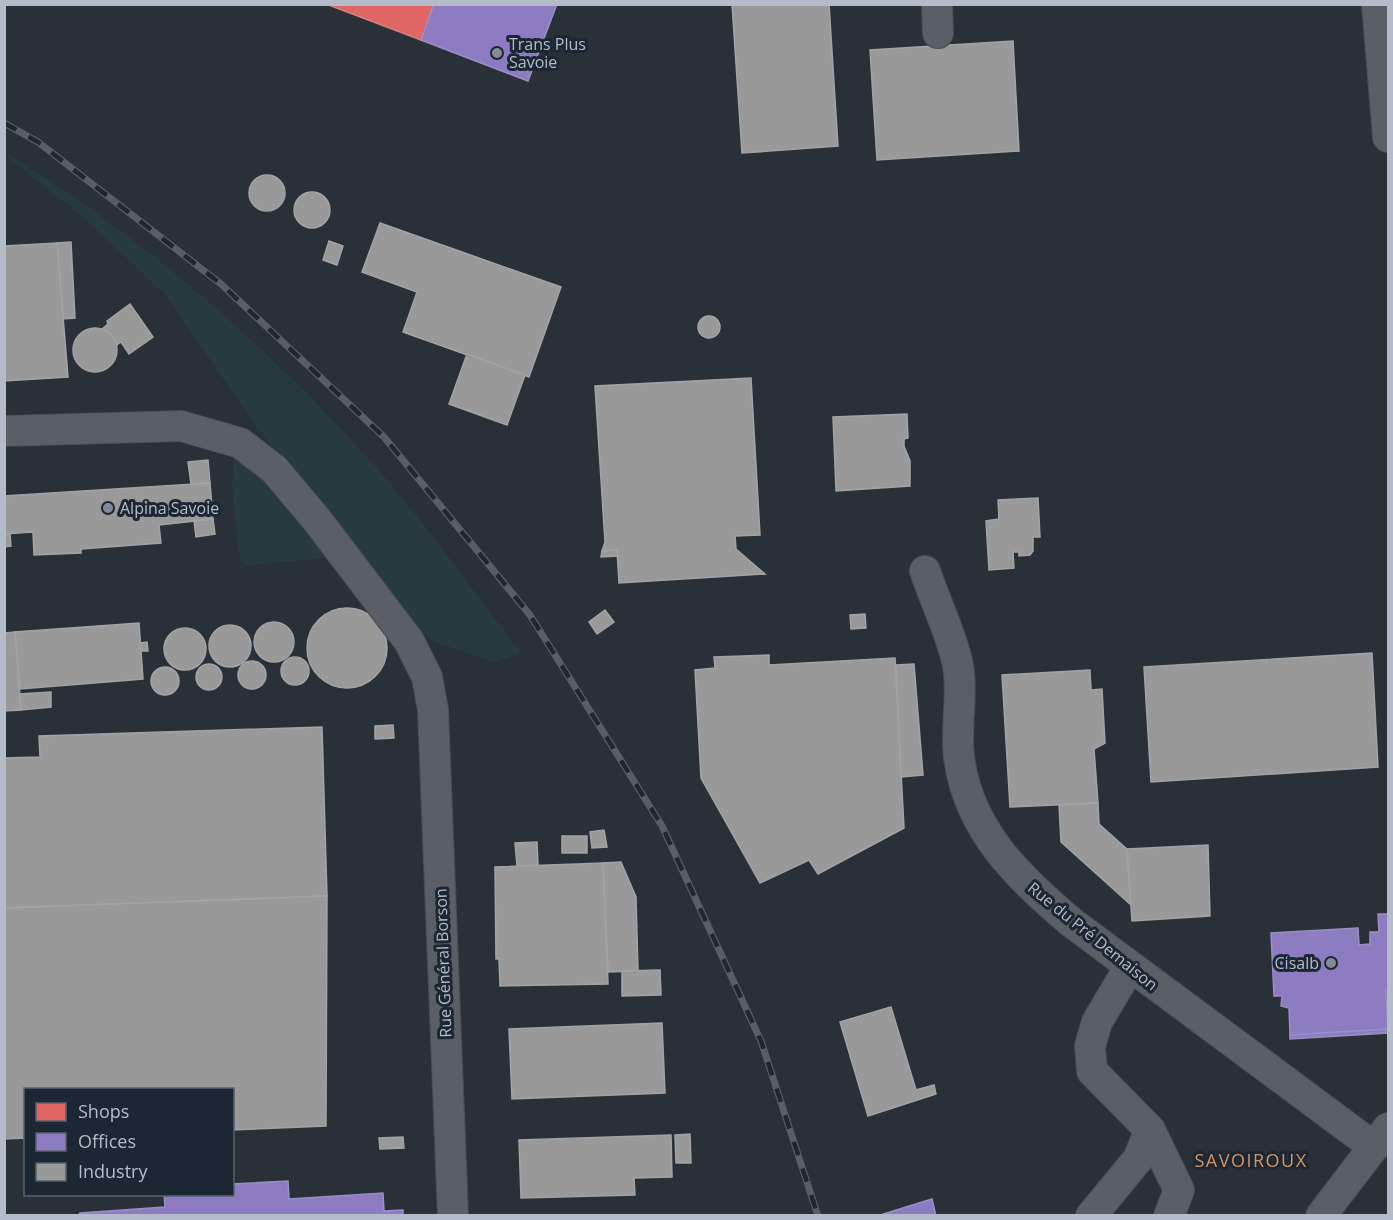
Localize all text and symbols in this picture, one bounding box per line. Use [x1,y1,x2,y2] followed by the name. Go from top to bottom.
[509,33,586,73] place label: Trans Plus Savoie
[490,46,504,60] marker: Trans Plus Savoie
[120,497,219,519] place label: Alpina Savoie
[101,501,115,515] marker: Alpina Savoie
[1023,877,1163,995] street label: Rue du Pré Demaison
[429,888,457,1038] street label: Rue Général Borson
[1275,952,1319,974] place label: Cisalb
[1324,956,1338,970] marker: Cisalb
[24,1088,234,1196] legend
[78,1099,129,1123] text: Shops
[78,1129,136,1153] text: Offices
[1194,1148,1308,1172] district label: SAVOIROUX
[78,1159,148,1183] text: Industry

